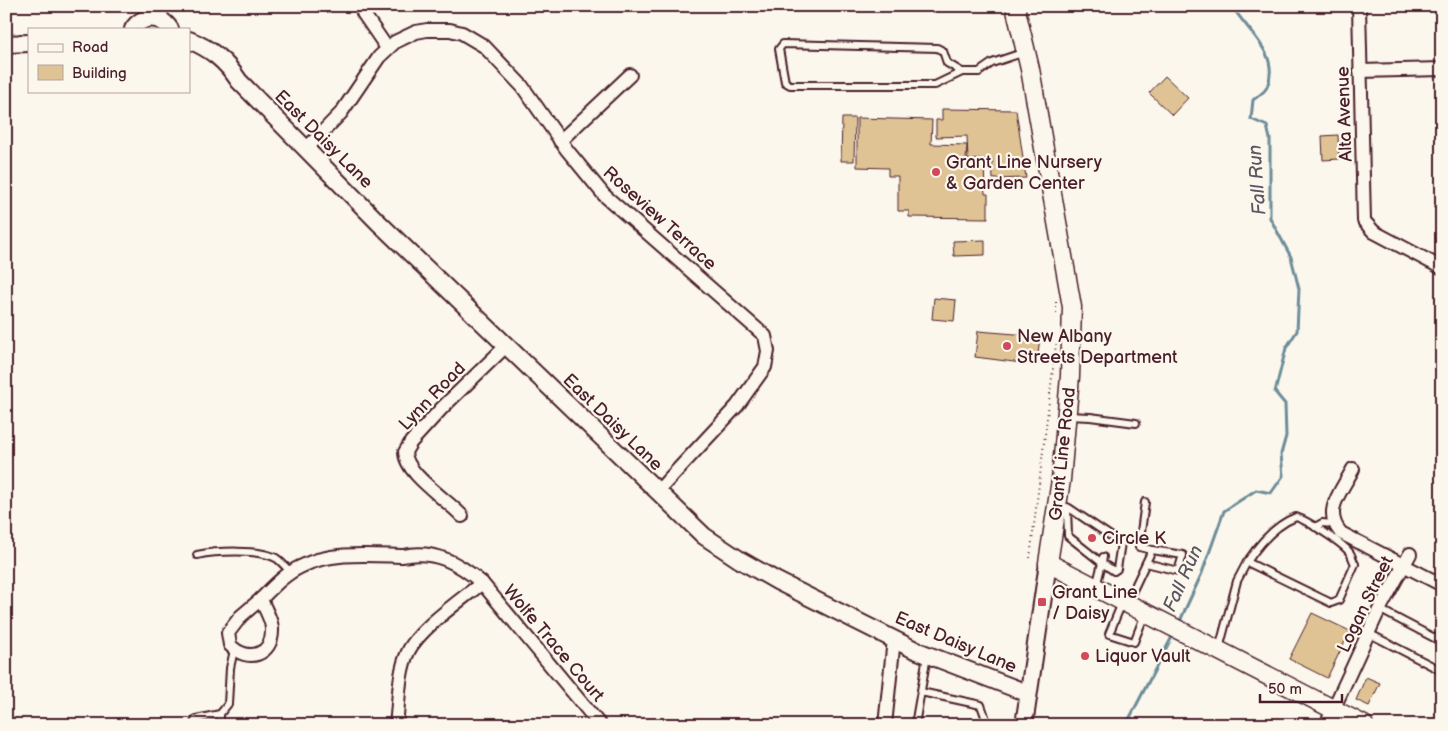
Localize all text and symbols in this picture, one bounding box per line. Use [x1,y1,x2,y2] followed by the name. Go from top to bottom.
[28,28,190,92] legend
[72,38,108,57] text: Road
[72,64,127,83] text: Building
[1332,66,1357,162] street label: Alta Avenue
[270,86,377,193] street label: East Daisy Lane
[1244,144,1271,216] water label: Fall Run
[946,152,1103,194] place label: Grant Line Nursery & Garden Center
[599,162,721,275] street label: Roseview Terrace
[930,166,942,178] marker: Grant Line Nursery & Garden Center
[1017,326,1178,368] place label: New Albany Streets Department
[1001,340,1013,352] marker: New Albany Streets Department
[395,358,470,435] street label: Lynn Road
[558,370,667,475] street label: East Daisy Lane
[1045,386,1080,522] street label: Grant Line Road
[1102,528,1166,549] place label: Circle K
[1086,532,1098,544] marker: Circle K
[1159,542,1208,615] water label: Fall Run
[1333,552,1398,656] street label: Logan Street
[499,581,609,706] street label: Wolfe Trace Court
[1052,582,1138,624] place label: Grant Line / Daisy
[1036,596,1048,608] marker: Grant Line / Daisy
[892,607,1020,678] street label: East Daisy Lane
[1095,646,1191,667] place label: Liquor Vault
[1079,650,1091,662] marker: Liquor Vault
[1260,671,1343,703] scale bar
[1268,680,1302,699] text: 50 m

